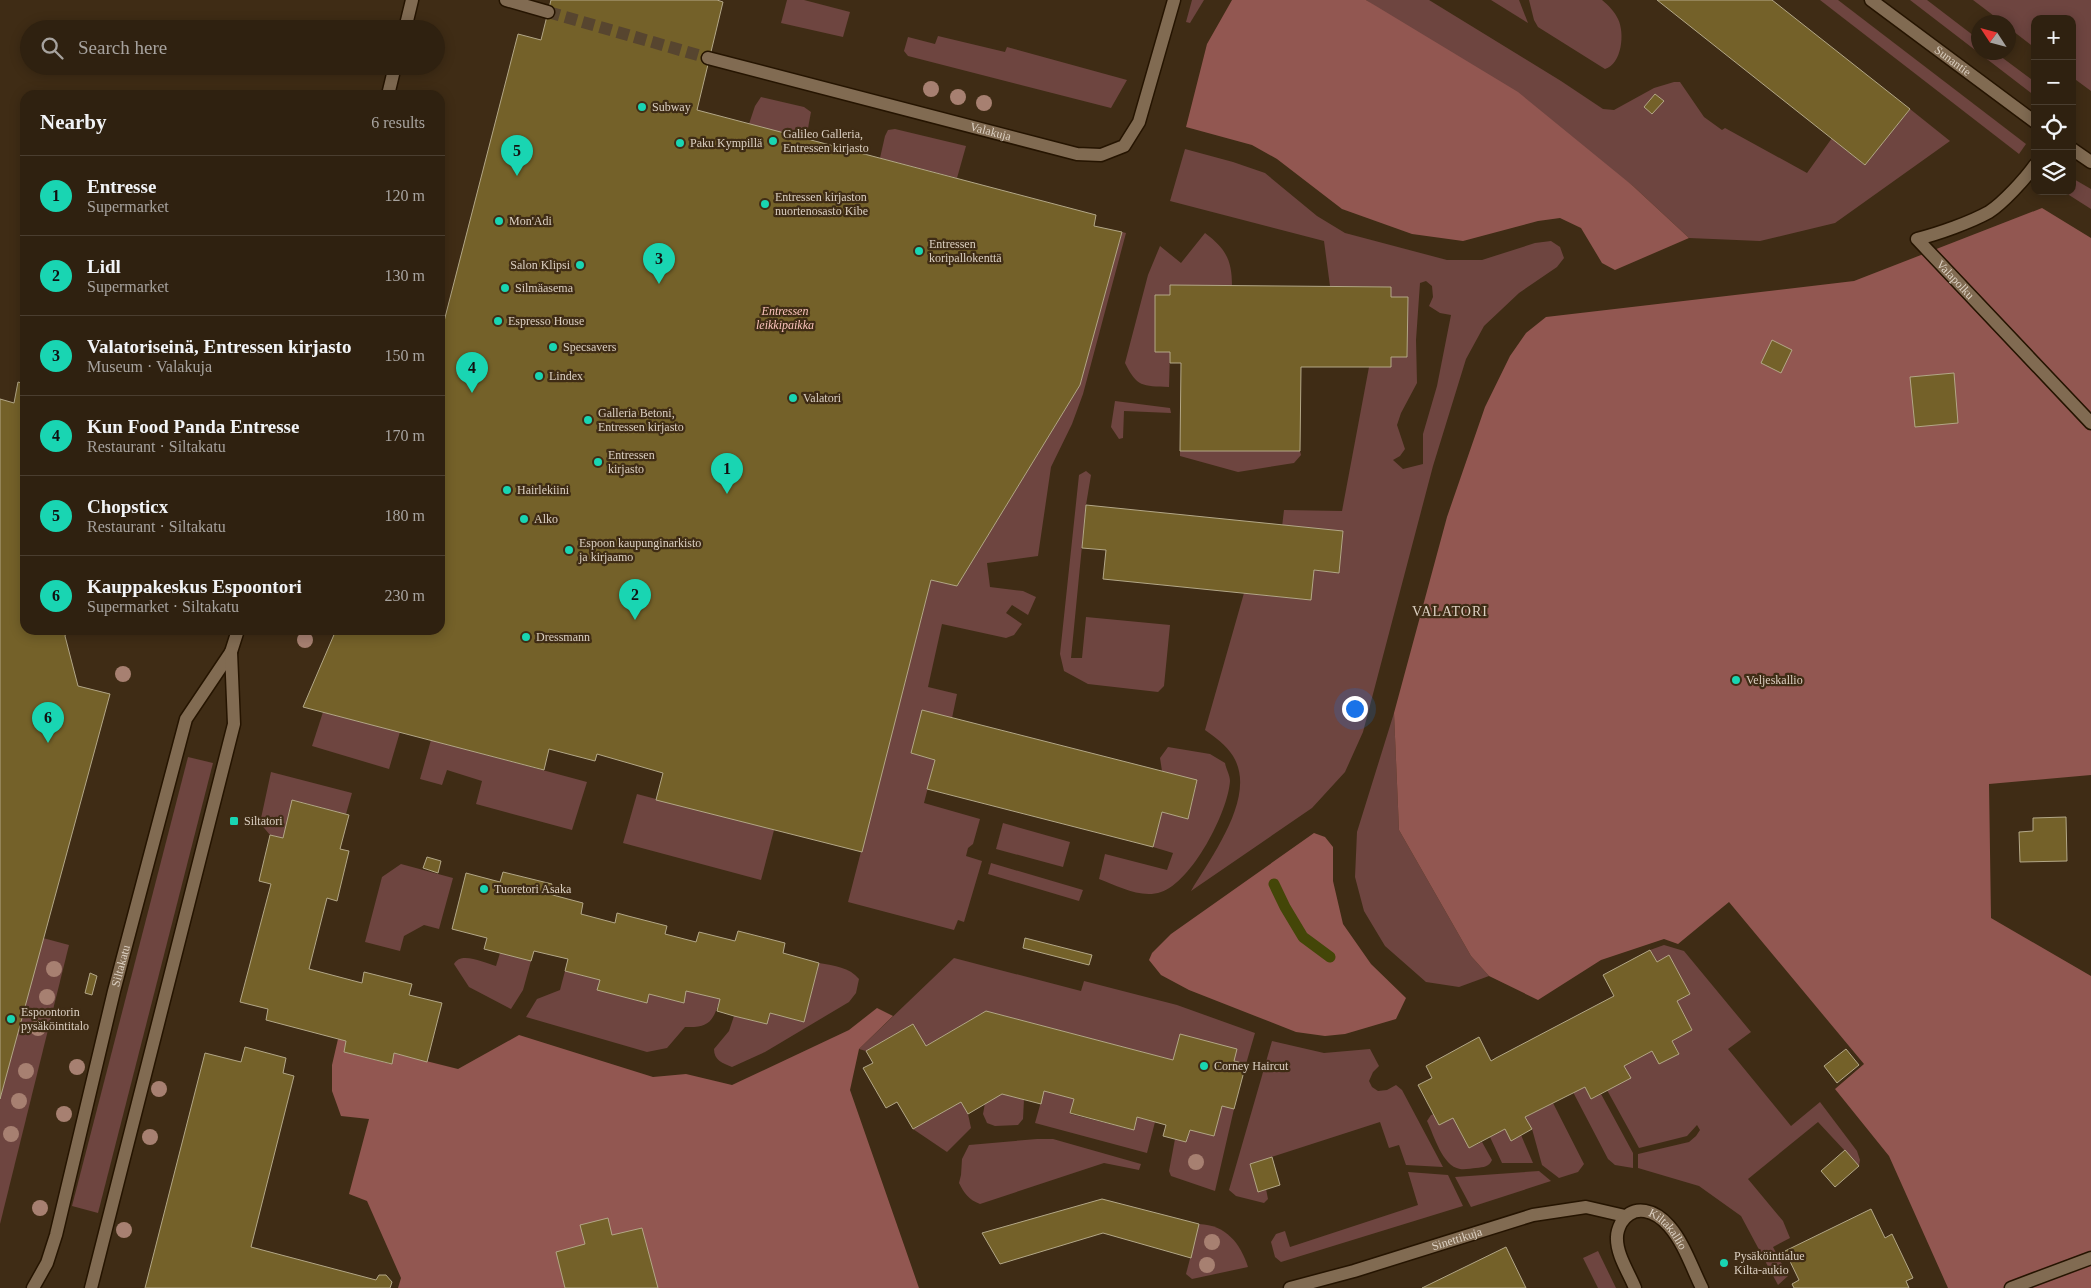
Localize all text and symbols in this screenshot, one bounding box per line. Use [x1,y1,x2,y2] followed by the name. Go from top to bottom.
[1971,15,2016,60] north arrow
[2031,15,2076,195] map controls
[2031,15,2076,60] button: +
[20,20,445,75] search box
[38,34,66,62] icon: search
[78,37,167,58] text: Search here
[1932,43,1974,79] street label: Sunantie
[2031,60,2076,105] button: −
[652,100,691,114] place label: Subway
[636,101,648,113] marker: Subway
[2031,105,2076,150] button: locate
[40,110,107,134] text: Nearby
[371,114,425,131] text: 6 results
[968,119,1013,144] street label: Valakuja
[783,127,869,155] place label: Galileo Galleria, Entressen kirjasto
[501,135,533,176] pin: 5
[767,135,779,147] marker: Galileo Galleria, Entressen kirjasto
[690,136,763,150] place label: Paku Kympillä
[674,137,686,149] marker: Paku Kympillä
[2031,150,2076,195] button: layers
[87,176,156,197] text: Entresse
[52,187,60,204] text: 1
[385,187,425,204] text: 120 m
[775,190,868,218] place label: Entressen kirjaston nuortenosasto Kibe
[87,198,169,215] text: Supermarket
[759,198,771,210] marker: Entressen kirjaston nuortenosasto Kibe
[509,214,552,228] place label: Mon'Adi
[493,215,505,227] marker: Mon'Adi
[929,237,1002,265] place label: Entressen koripallokenttä
[643,243,675,284] pin: 3
[913,245,925,257] marker: Entressen koripallokenttä
[87,256,121,277] text: Lidl
[1934,257,1977,302] street label: Valapolku
[510,258,571,272] place label: Salon Klipsi
[574,259,586,271] marker: Salon Klipsi
[52,267,60,284] text: 2
[385,267,425,284] text: 130 m
[87,278,169,295] text: Supermarket
[515,281,574,295] place label: Silmäasema
[499,282,511,294] marker: Silmäasema
[756,304,814,332] park label: Entressen leikkipaikka
[508,314,584,328] place label: Espresso House
[492,315,504,327] marker: Espresso House
[87,336,351,357] text: Valatoriseinä, Entressen kirjasto
[563,340,617,354] place label: Specsavers
[547,341,559,353] marker: Specsavers
[52,347,60,364] text: 3
[385,347,425,364] text: 150 m
[456,352,488,393] pin: 4
[87,358,212,375] text: Museum · Valakuja
[549,369,583,383] place label: Lindex
[533,370,545,382] marker: Lindex
[803,391,842,405] place label: Valatori
[787,392,799,404] marker: Valatori
[598,406,684,434] place label: Galleria Betoni, Entressen kirjasto
[582,414,594,426] marker: Galleria Betoni, Entressen kirjasto
[87,416,299,437] text: Kun Food Panda Entresse
[52,427,60,444] text: 4
[385,427,425,444] text: 170 m
[87,438,226,455] text: Restaurant · Siltakatu
[608,448,655,476] place label: Entressen kirjasto
[711,453,743,494] pin: 1
[592,456,604,468] marker: Entressen kirjasto
[517,483,570,497] place label: Hairlekiini
[501,484,513,496] marker: Hairlekiini
[87,496,168,517] text: Chopsticx
[52,507,60,524] text: 5
[385,507,425,524] text: 180 m
[534,512,558,526] place label: Alko
[518,513,530,525] marker: Alko
[87,518,226,535] text: Restaurant · Siltakatu
[578,536,701,564] place label: Espoon kaupunginarkisto ja kirjaamo
[563,544,575,556] marker: Espoon kaupunginarkisto ja kirjaamo
[87,576,302,597] text: Kauppakeskus Espoontori
[619,579,651,620] pin: 2
[52,587,60,604] text: 6
[385,587,425,604] text: 230 m
[87,598,239,615] text: Supermarket · Siltakatu
[1412,604,1488,619] district label: VALATORI
[536,630,590,644] place label: Dressmann
[520,631,532,643] marker: Dressmann
[1746,673,1803,687] place label: Veljeskallio
[1730,674,1742,686] marker: Veljeskallio
[1342,696,1368,722] your location
[32,702,64,743] pin: 6
[244,814,283,828] place label: Siltatori
[228,815,240,827] marker: Siltatori
[494,882,572,896] place label: Tuoretori Asaka
[478,883,490,895] marker: Tuoretori Asaka
[108,943,133,988] street label: Siltakatu
[21,1005,89,1033] place label: Espoontorin pysäköintitalo
[5,1013,17,1025] marker: Espoontorin pysäköintitalo
[1214,1059,1289,1073] place label: Corney Haircut
[1198,1060,1210,1072] marker: Corney Haircut
[1646,1206,1690,1252] street label: Kiltakallio
[1430,1224,1484,1253] street label: Sinettikuja
[1734,1249,1805,1277] place label: Pysäköintialue Kilta-aukio
[1718,1257,1730,1269] marker: Pysäköintialue Kilta-aukio

